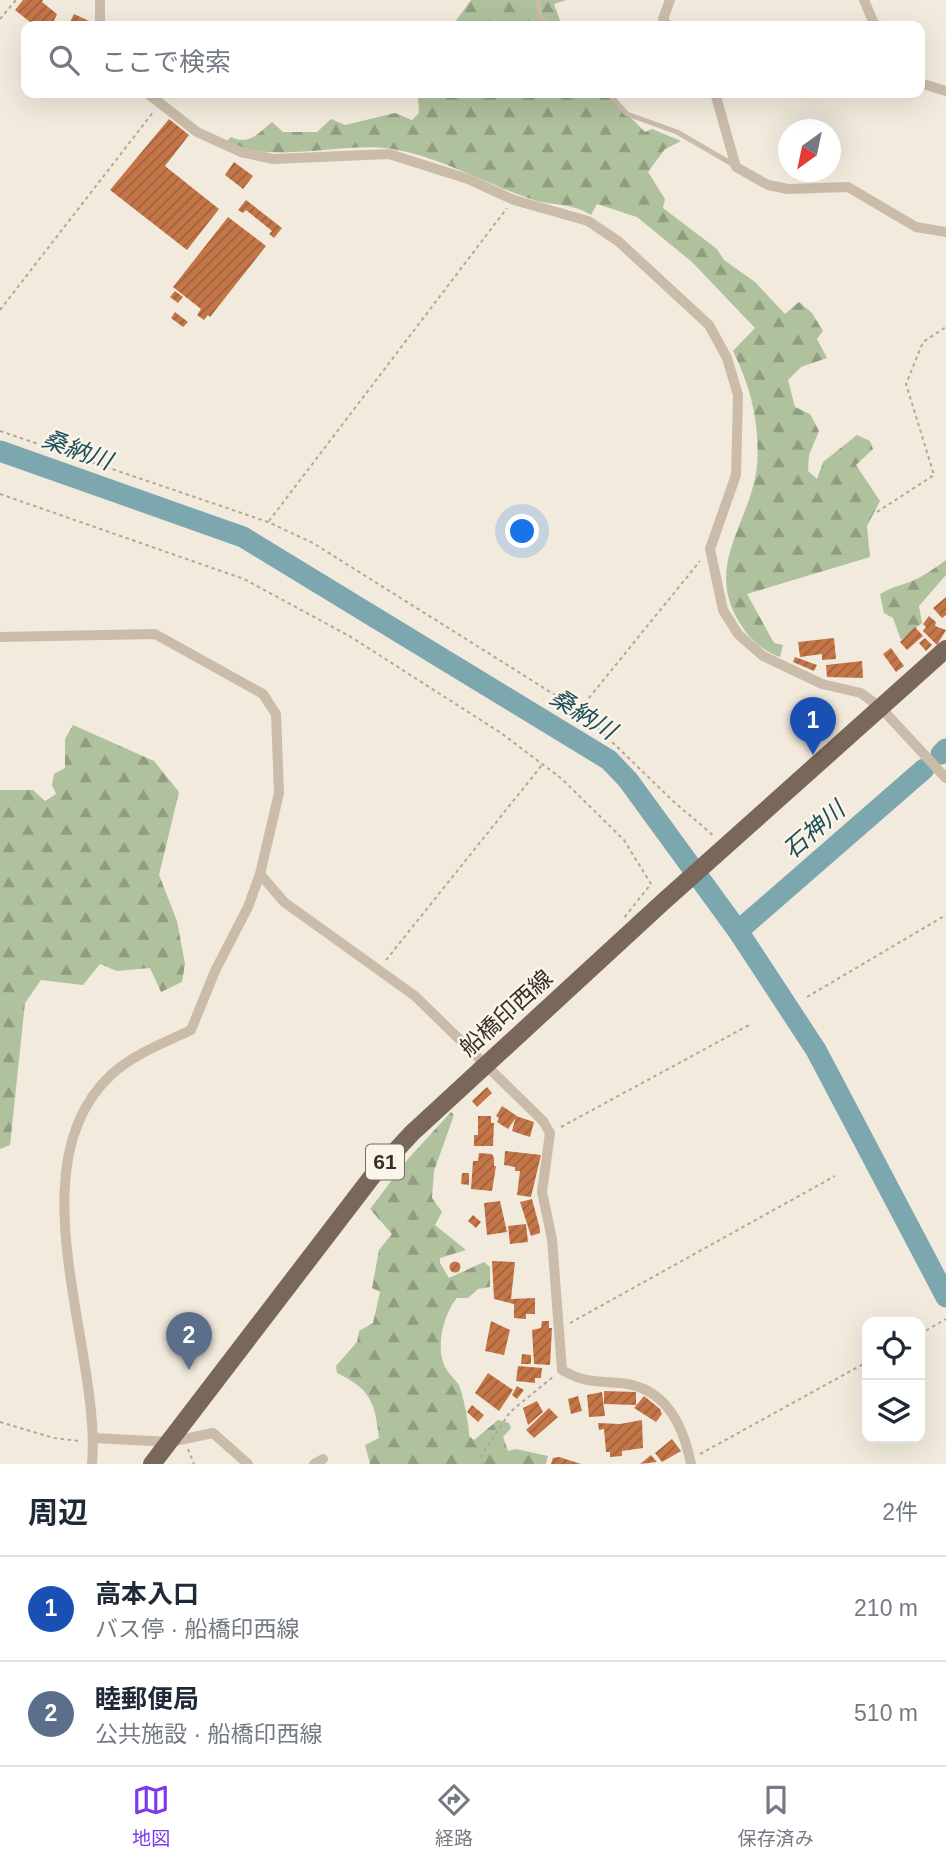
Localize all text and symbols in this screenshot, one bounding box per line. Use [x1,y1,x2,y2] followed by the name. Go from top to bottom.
[21,21,925,98] search box
[45,41,83,79] icon: search
[101,47,231,77] text: ここで検索
[778,119,841,182] north arrow
[39,425,118,476] water label: 桑納川
[505,514,539,548] your location
[546,683,623,746] water label: 桑納川
[790,697,836,755] pin: 1
[778,794,852,863] water label: 石神川
[455,965,557,1061] street label: 船橋印西線
[366,1144,404,1180] road number: 61
[166,1312,212,1370] pin: 2
[862,1317,925,1443] map controls
[862,1317,925,1380] button: locate
[862,1380,925,1443] button: layers
[28,1496,88,1529] text: 周辺
[882,1499,918,1525] text: 2件
[95,1579,199,1609] text: 高本入口
[45,1595,57,1621] text: 1
[854,1595,918,1621] text: 210 m
[95,1616,299,1642] text: バス停 · 船橋印西線
[95,1684,199,1714] text: 睦郵便局
[45,1700,57,1726] text: 2
[854,1700,918,1726] text: 510 m
[95,1721,322,1747] text: 公共施設 · 船橋印西線
[132,1781,170,1850] tab: 地図
[435,1781,473,1850] tab: 経路
[738,1781,814,1850] tab: 保存済み

